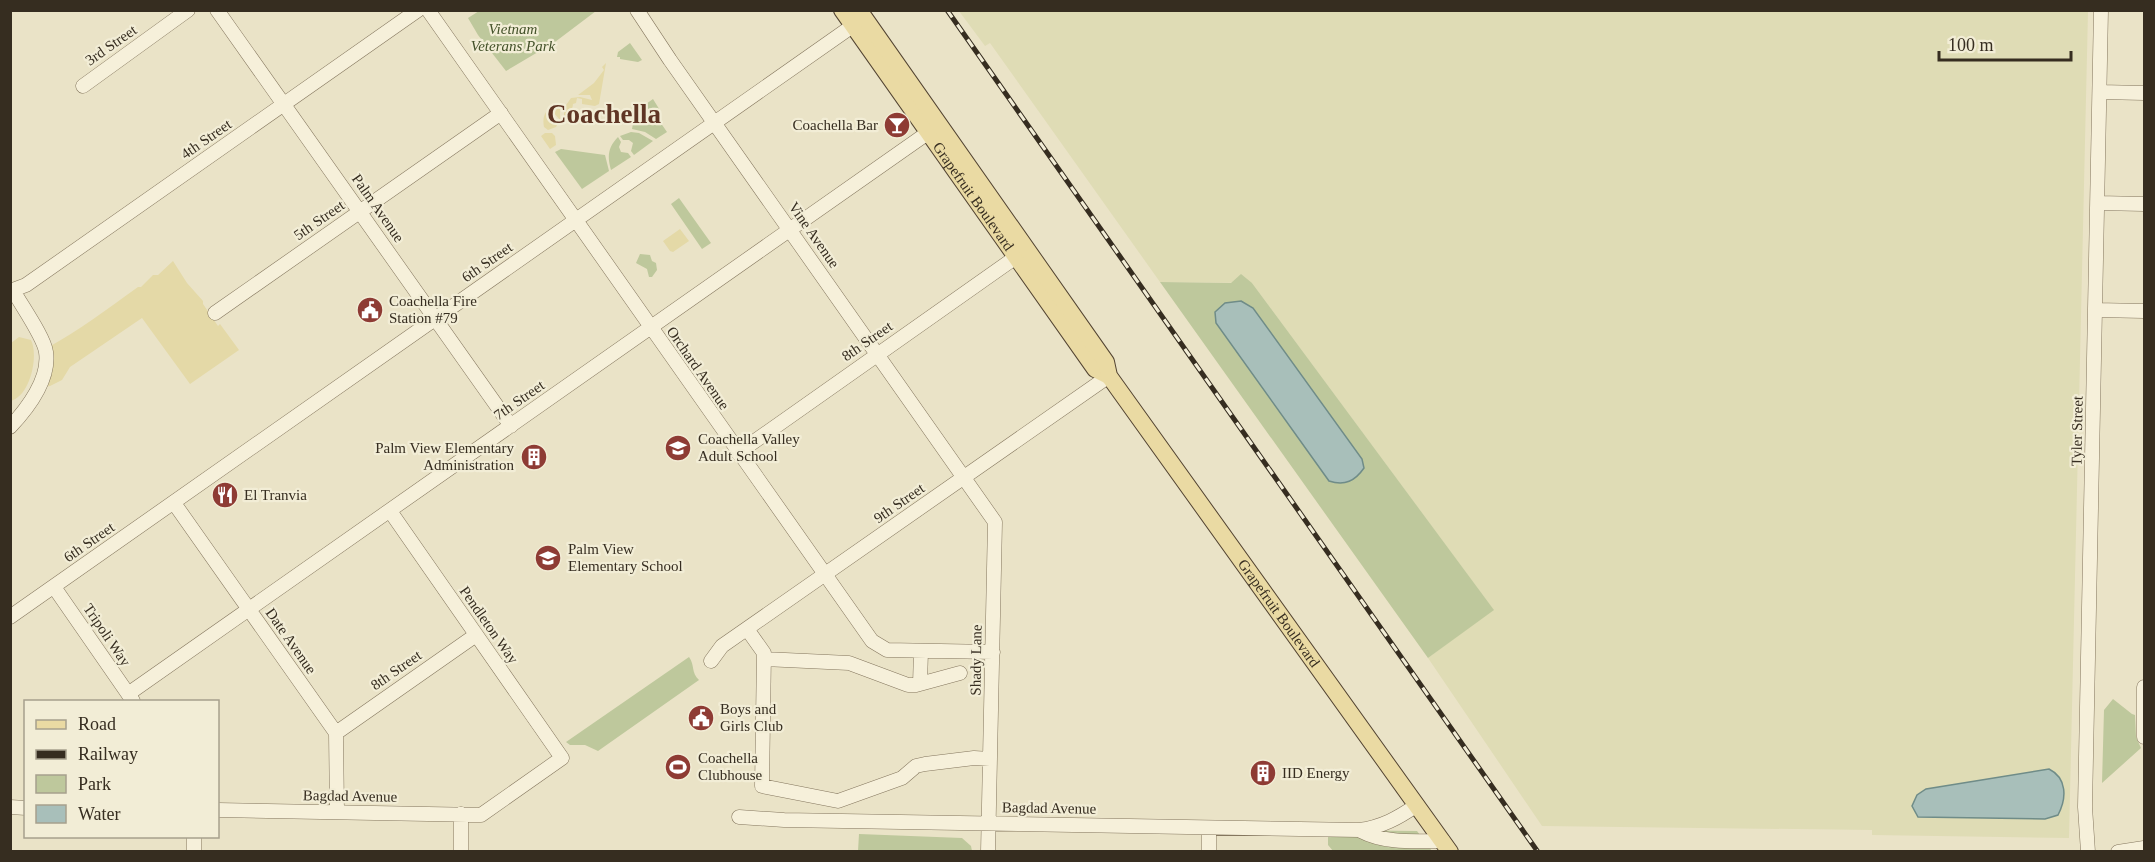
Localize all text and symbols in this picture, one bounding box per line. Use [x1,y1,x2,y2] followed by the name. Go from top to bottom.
[82,21,140,68] street label: 3rd Street
[471,21,556,54] park label: Vietnam Veterans Park
[1939,24,2071,62] scale bar
[1948,35,1994,55] text: 100 m
[547,99,661,129] district label: Coachella
[882,110,912,140] bar icon: Coachella Bar
[178,115,235,162] street label: 4th Street
[793,117,878,133] place label: Coachella Bar
[930,139,1017,254] street label: Grapefruit Boulevard
[349,171,407,245] street label: Palm Avenue
[291,196,348,243] street label: 5th Street
[785,199,843,271] street label: Vine Avenue
[459,238,516,285] street label: 6th Street
[389,293,477,326] place label: Coachella Fire Station #79
[355,295,385,325] public building icon: Coachella Fire Station #79
[839,317,896,364] street label: 8th Street
[663,323,733,413] street label: Orchard Avenue
[491,376,548,423] street label: 7th Street
[2068,395,2086,466] street label: Tyler Street
[698,431,800,464] place label: Coachella Valley Adult School
[663,433,693,463] school or university icon: Coachella Valley Adult School
[375,440,514,473] place label: Palm View Elementary Administration
[519,442,549,472] building icon: Palm View Elementary Administration
[871,479,928,526] street label: 9th Street
[210,480,240,510] restaurant icon: El Tranvia
[244,487,307,503] place label: El Tranvia
[61,518,118,565] street label: 6th Street
[568,541,683,574] place label: Palm View Elementary School
[533,543,563,573] school or university icon: Palm View Elementary School
[1235,556,1323,671] street label: Grapefruit Boulevard
[456,583,522,667] street label: Pendleton Way
[80,601,134,670] street label: Tripoli Way
[262,605,320,677] street label: Date Avenue
[967,624,985,696] street label: Shady Lane
[368,646,425,693] street label: 8th Street
[24,700,219,838] legend
[720,701,783,734] place label: Boys and Girls Club
[686,703,716,733] public building icon: Boys and Girls Club
[78,714,116,734] text: Road
[78,744,138,764] text: Railway
[698,750,763,783] place label: Coachella Clubhouse
[663,752,693,782] sports icon: Coachella Clubhouse
[1248,758,1278,788] building icon: IID Energy
[1282,765,1350,781] place label: IID Energy
[78,774,111,794] text: Park
[303,787,398,805] street label: Bagdad Avenue
[1002,799,1097,817] street label: Bagdad Avenue
[78,804,121,824] text: Water

